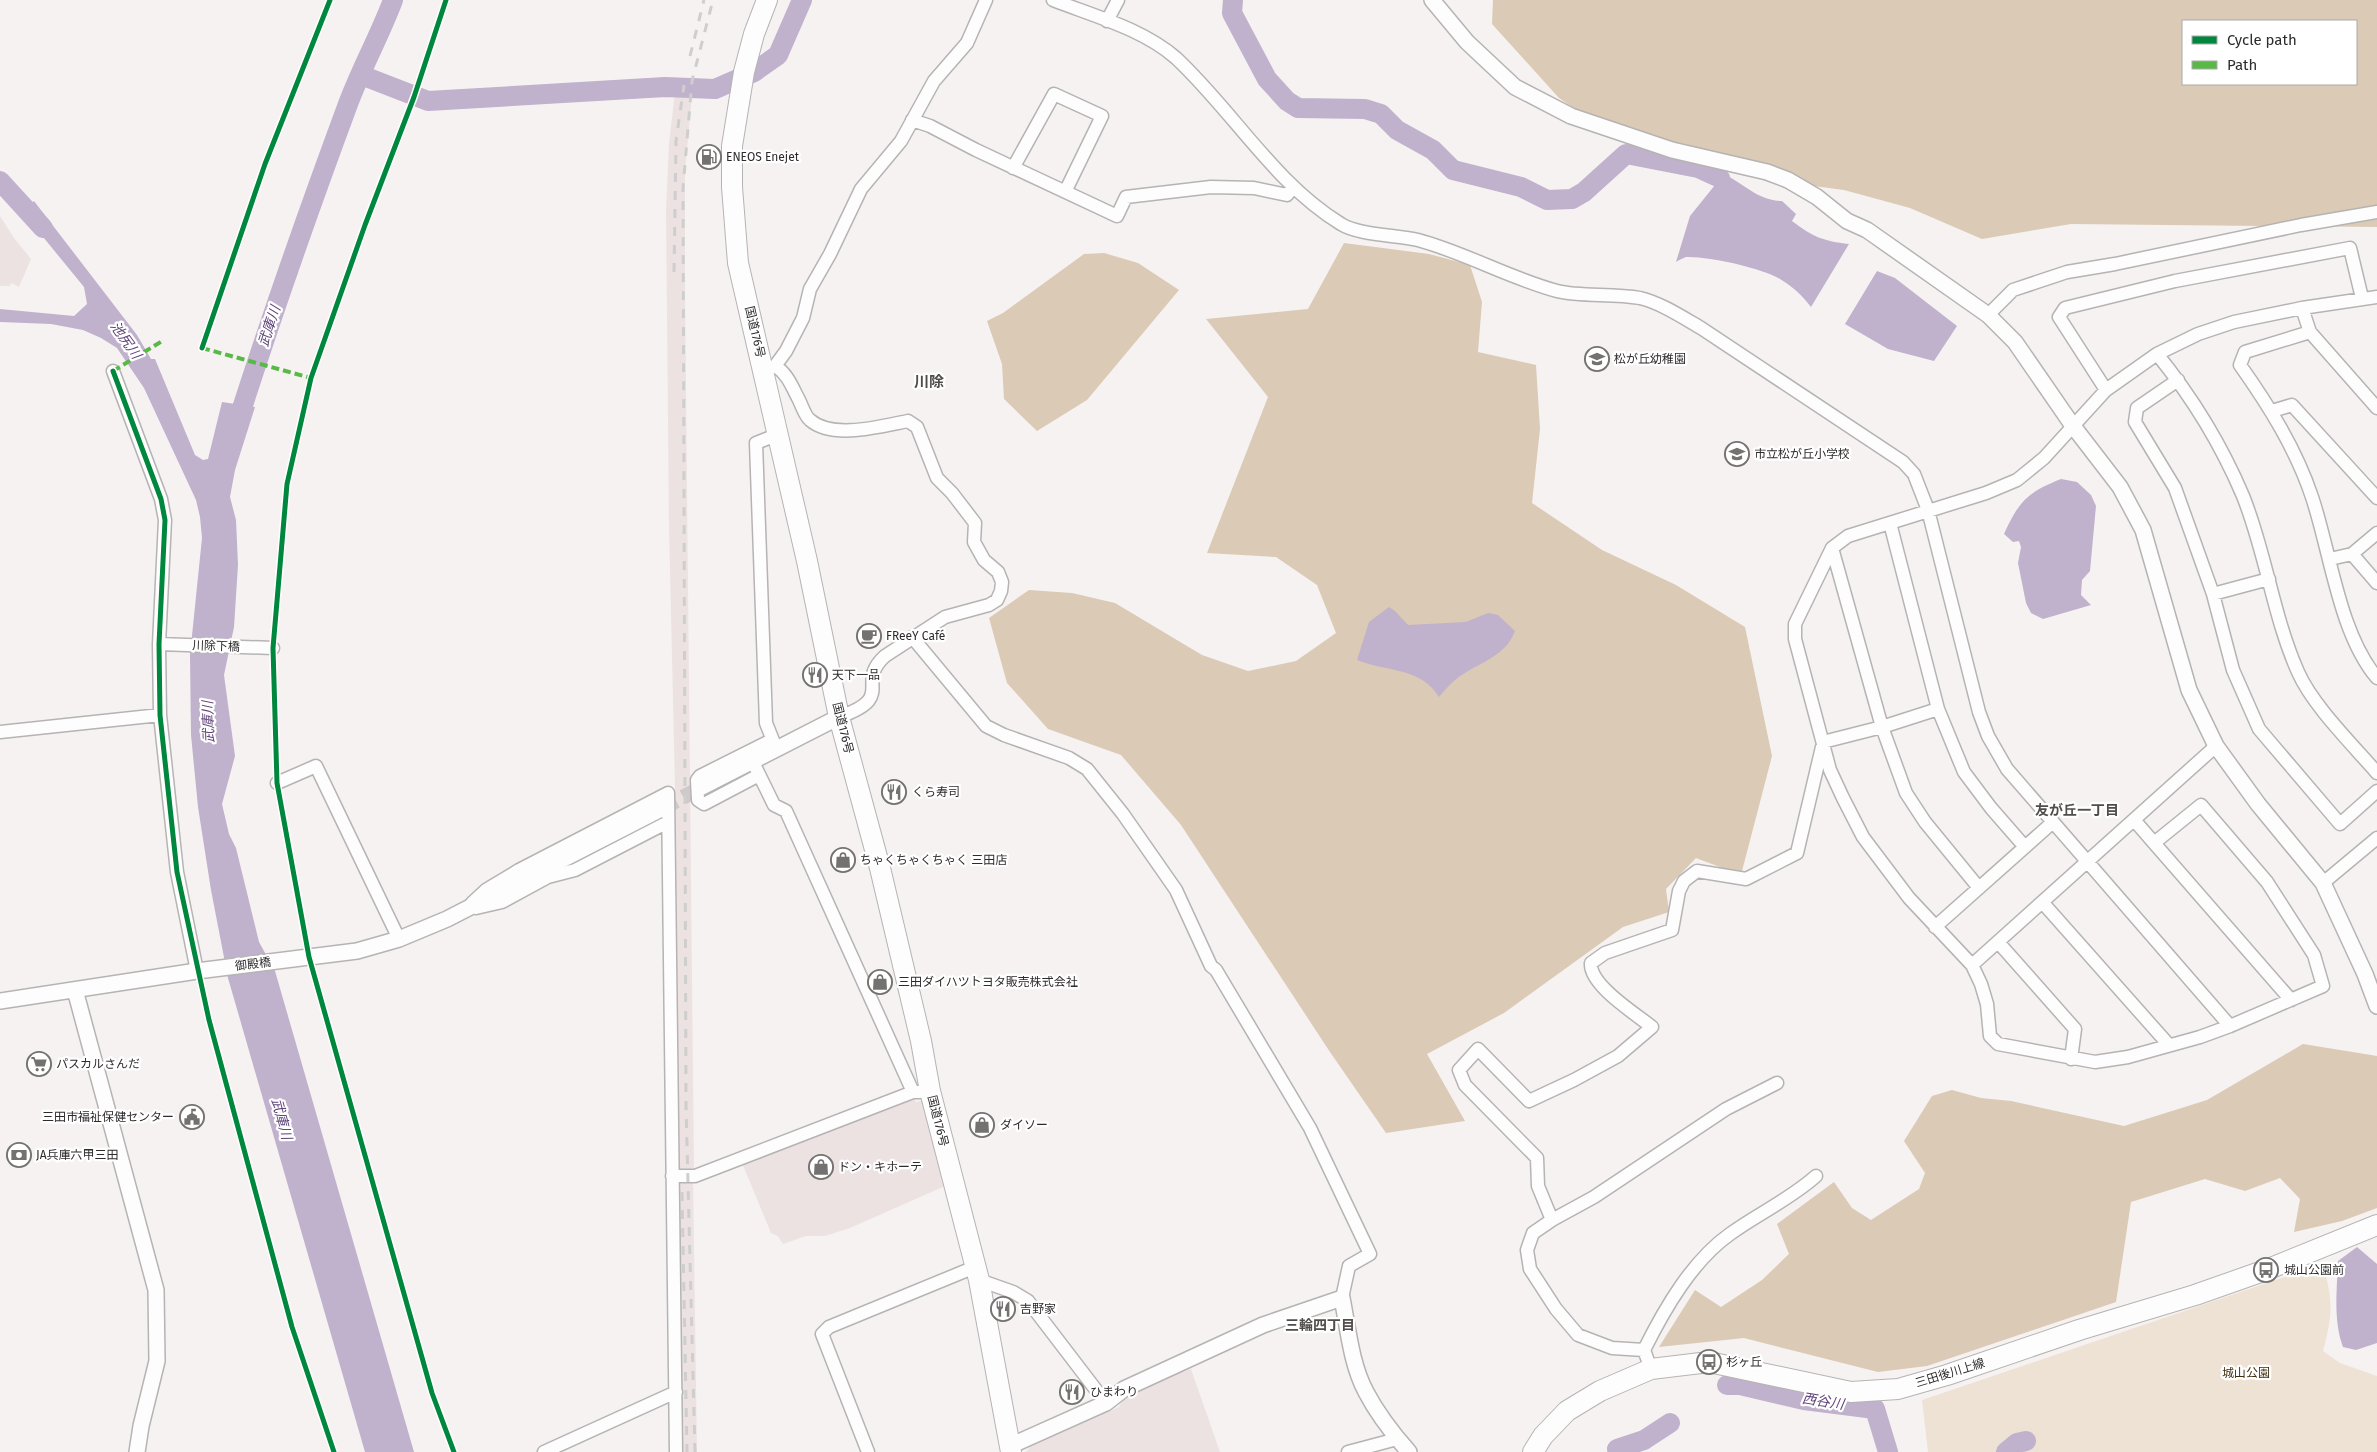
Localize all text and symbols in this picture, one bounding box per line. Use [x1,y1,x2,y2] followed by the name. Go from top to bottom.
[2182,20,2357,85] legend
[2227,31,2297,49] text: Cycle path
[2227,56,2257,74] text: Path
[696,144,722,170] fuel station icon: ENEOS Enejet
[726,150,800,164] place label: ENEOS Enejet
[255,302,285,349] water label: 武庫川
[742,305,768,359] street label: 国道176号
[107,318,146,364] water label: 池尻川
[1584,346,1610,372] school or university icon: 松が丘幼稚園
[1614,352,1686,366] place label: 松が丘幼稚園
[914,373,944,391] district label: 川除
[1724,441,1750,467] school or university icon: 市立松が丘小学校
[1754,447,1850,461] place label: 市立松が丘小学校
[856,623,882,649] cafe icon: FReeY Café
[886,629,945,643] place label: FReeY Café
[192,638,240,654] street label: 川除下橋
[802,662,828,688] restaurant icon: 天下一品
[832,668,880,682] place label: 天下一品
[199,699,218,743] water label: 武庫川
[830,701,856,755] street label: 国道176号
[881,779,907,805] restaurant icon: くら寿司
[912,785,960,799] place label: くら寿司
[2035,802,2119,819] district label: 友が丘一丁目
[830,847,856,873] shop icon: ちゃくちゃくちゃく 三田店
[860,853,1007,867] place label: ちゃくちゃくちゃく 三田店
[234,955,272,973] street label: 御殿橋
[867,969,893,995] shop icon: 三田ダイハツトヨタ販売株式会社
[898,975,1078,989] place label: 三田ダイハツトヨタ販売株式会社
[26,1051,52,1077] supermarket icon: パスカルさんだ
[56,1057,140,1071] place label: パスカルさんだ
[925,1094,951,1148] street label: 国道176号
[268,1097,296,1144] water label: 武庫川
[179,1104,205,1130] public building icon: 三田市福祉保健センター
[42,1110,174,1124] place label: 三田市福祉保健センター
[969,1112,995,1138] shop icon: ダイソー
[1000,1118,1048,1132] place label: ダイソー
[6,1142,32,1168] bank icon: JA兵庫六甲三田
[36,1148,119,1162] place label: JA兵庫六甲三田
[808,1154,834,1180] shop icon: ドン・キホーテ
[838,1160,922,1174] place label: ドン・キホーテ
[2253,1257,2279,1283] bus stop icon: 城山公園前
[2284,1263,2344,1277] place label: 城山公園前
[990,1296,1016,1322] restaurant icon: 吉野家
[1020,1302,1056,1316] place label: 吉野家
[1285,1317,1355,1334] district label: 三輪四丁目
[1696,1349,1722,1375] bus stop icon: 杉ヶ丘
[1726,1355,1762,1369] place label: 杉ヶ丘
[1914,1356,1986,1390] street label: 三田後川上線
[2222,1366,2270,1380] park label: 城山公園
[1059,1379,1085,1405] restaurant icon: ひまわり
[1090,1385,1138,1399] place label: ひまわり
[1801,1390,1847,1413] water label: 西谷川

